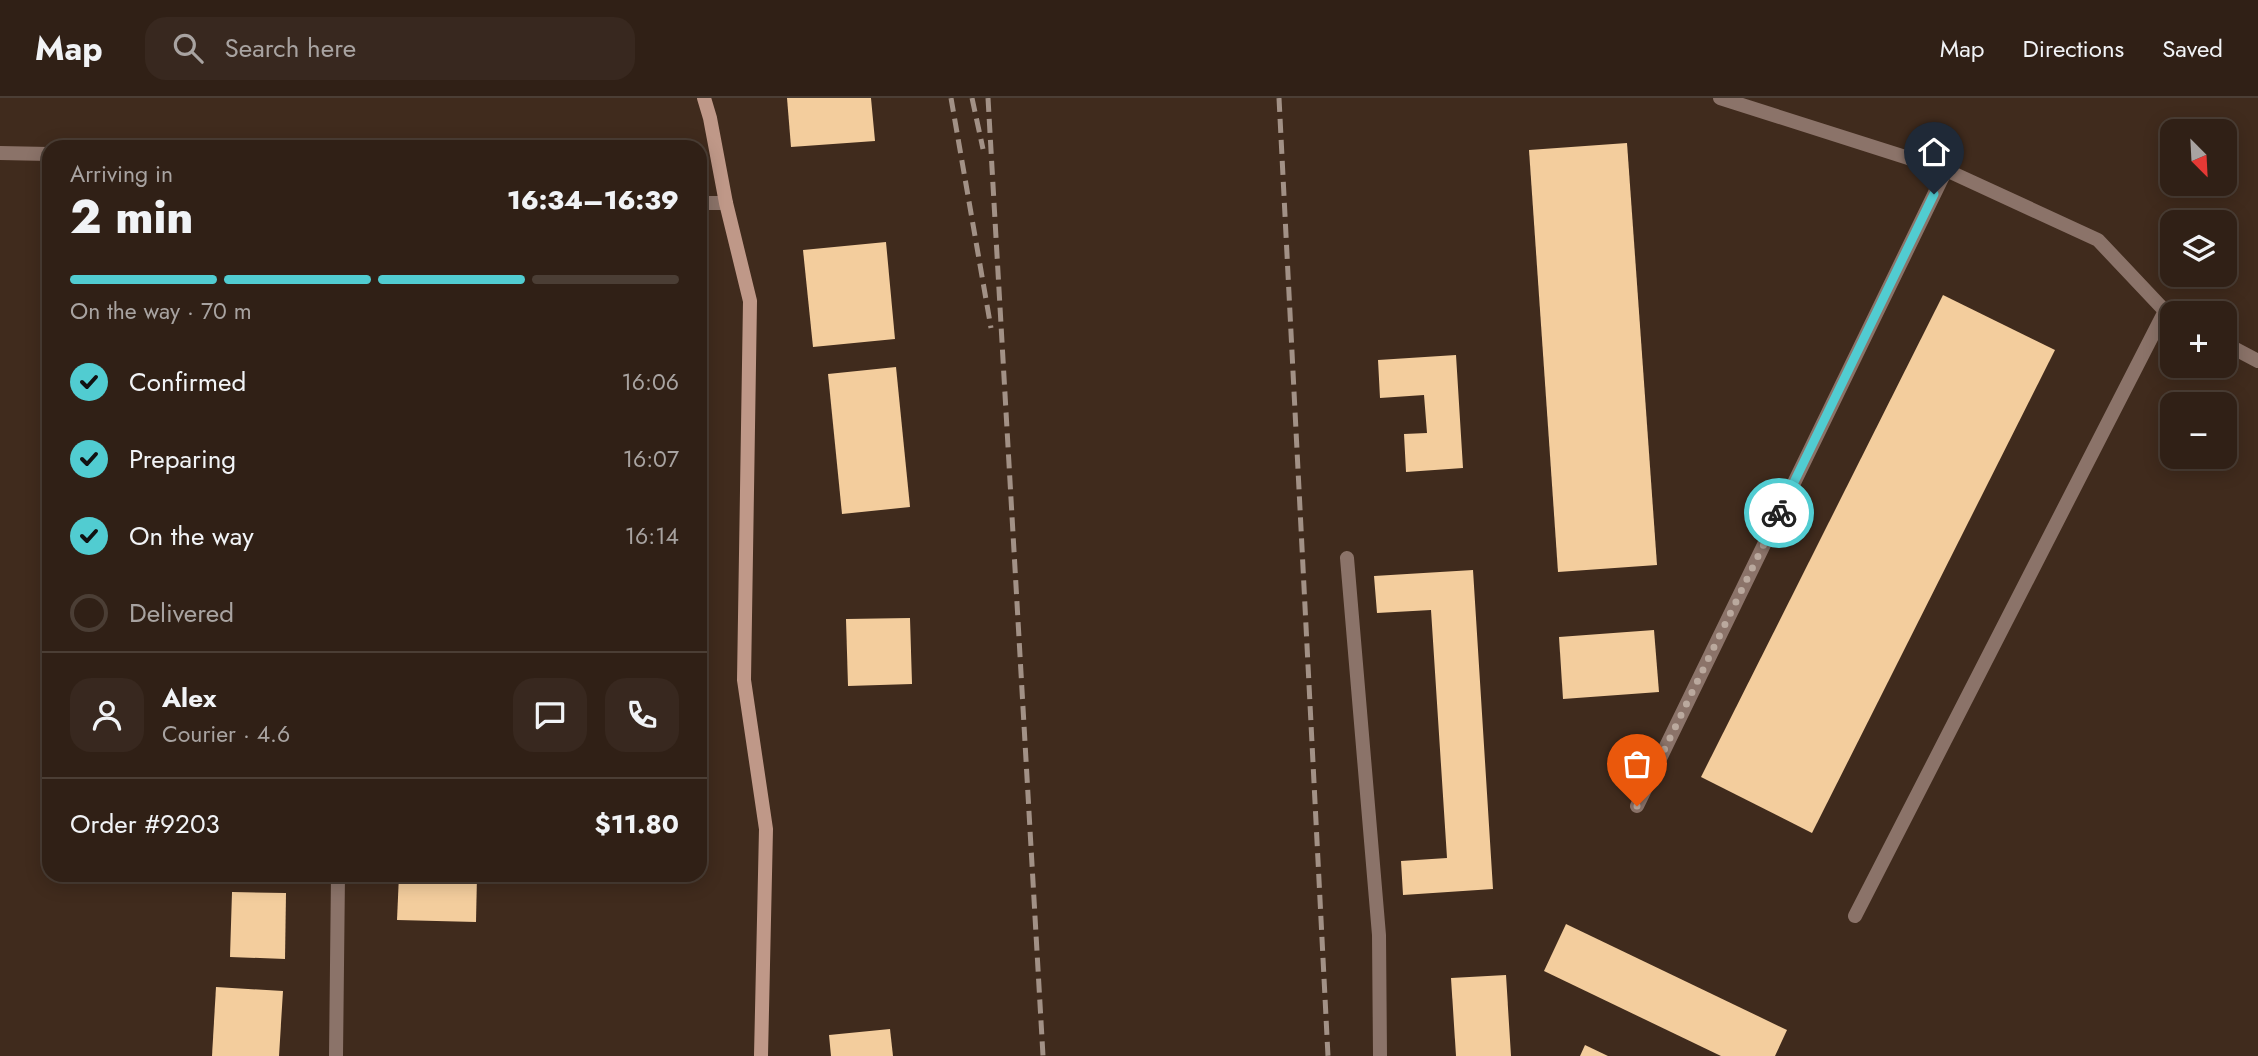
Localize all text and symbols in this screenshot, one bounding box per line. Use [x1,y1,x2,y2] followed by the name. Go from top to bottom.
[145,17,635,80] search box
[35,25,103,72] text: Map
[169,29,207,67] icon: search
[225,29,356,67] text: Search here
[1940,31,1985,66] text: Map
[2023,31,2124,66] text: Directions
[2162,31,2223,66] text: Saved
[2160,119,2236,196] north arrow
[2160,119,2237,469] map controls
[1904,122,1964,194] pin
[1915,133,1953,171] icon: home
[70,157,173,191] text: Arriving in
[507,181,679,219] text: 16:34–16:39
[70,184,194,250] text: 2 min
[2160,210,2237,287] button: layers
[70,294,252,328] text: On the way · 70 m
[2160,301,2237,378] button: +
[70,363,108,401] icon: check
[129,363,246,401] text: Confirmed
[621,365,679,399] text: 16:06
[2160,392,2237,469] button: −
[70,440,108,478] icon: check
[129,440,236,478] text: Preparing
[623,442,679,476] text: 16:07
[1744,478,1814,548] courier
[1760,494,1798,532] icon: bike
[70,517,108,555] icon: check
[129,517,254,555] text: On the way
[625,519,679,553] text: 16:14
[129,594,234,632] text: Delivered
[70,678,144,752] button: person
[513,678,587,752] button: chat
[605,678,679,752] button: phone
[162,679,216,717] text: Alex
[162,717,290,751] text: Courier · 4.6
[1607,734,1667,806] pin
[1618,745,1656,783] icon: bag
[70,805,220,843] text: Order #9203
[594,805,679,843] text: $11.80

